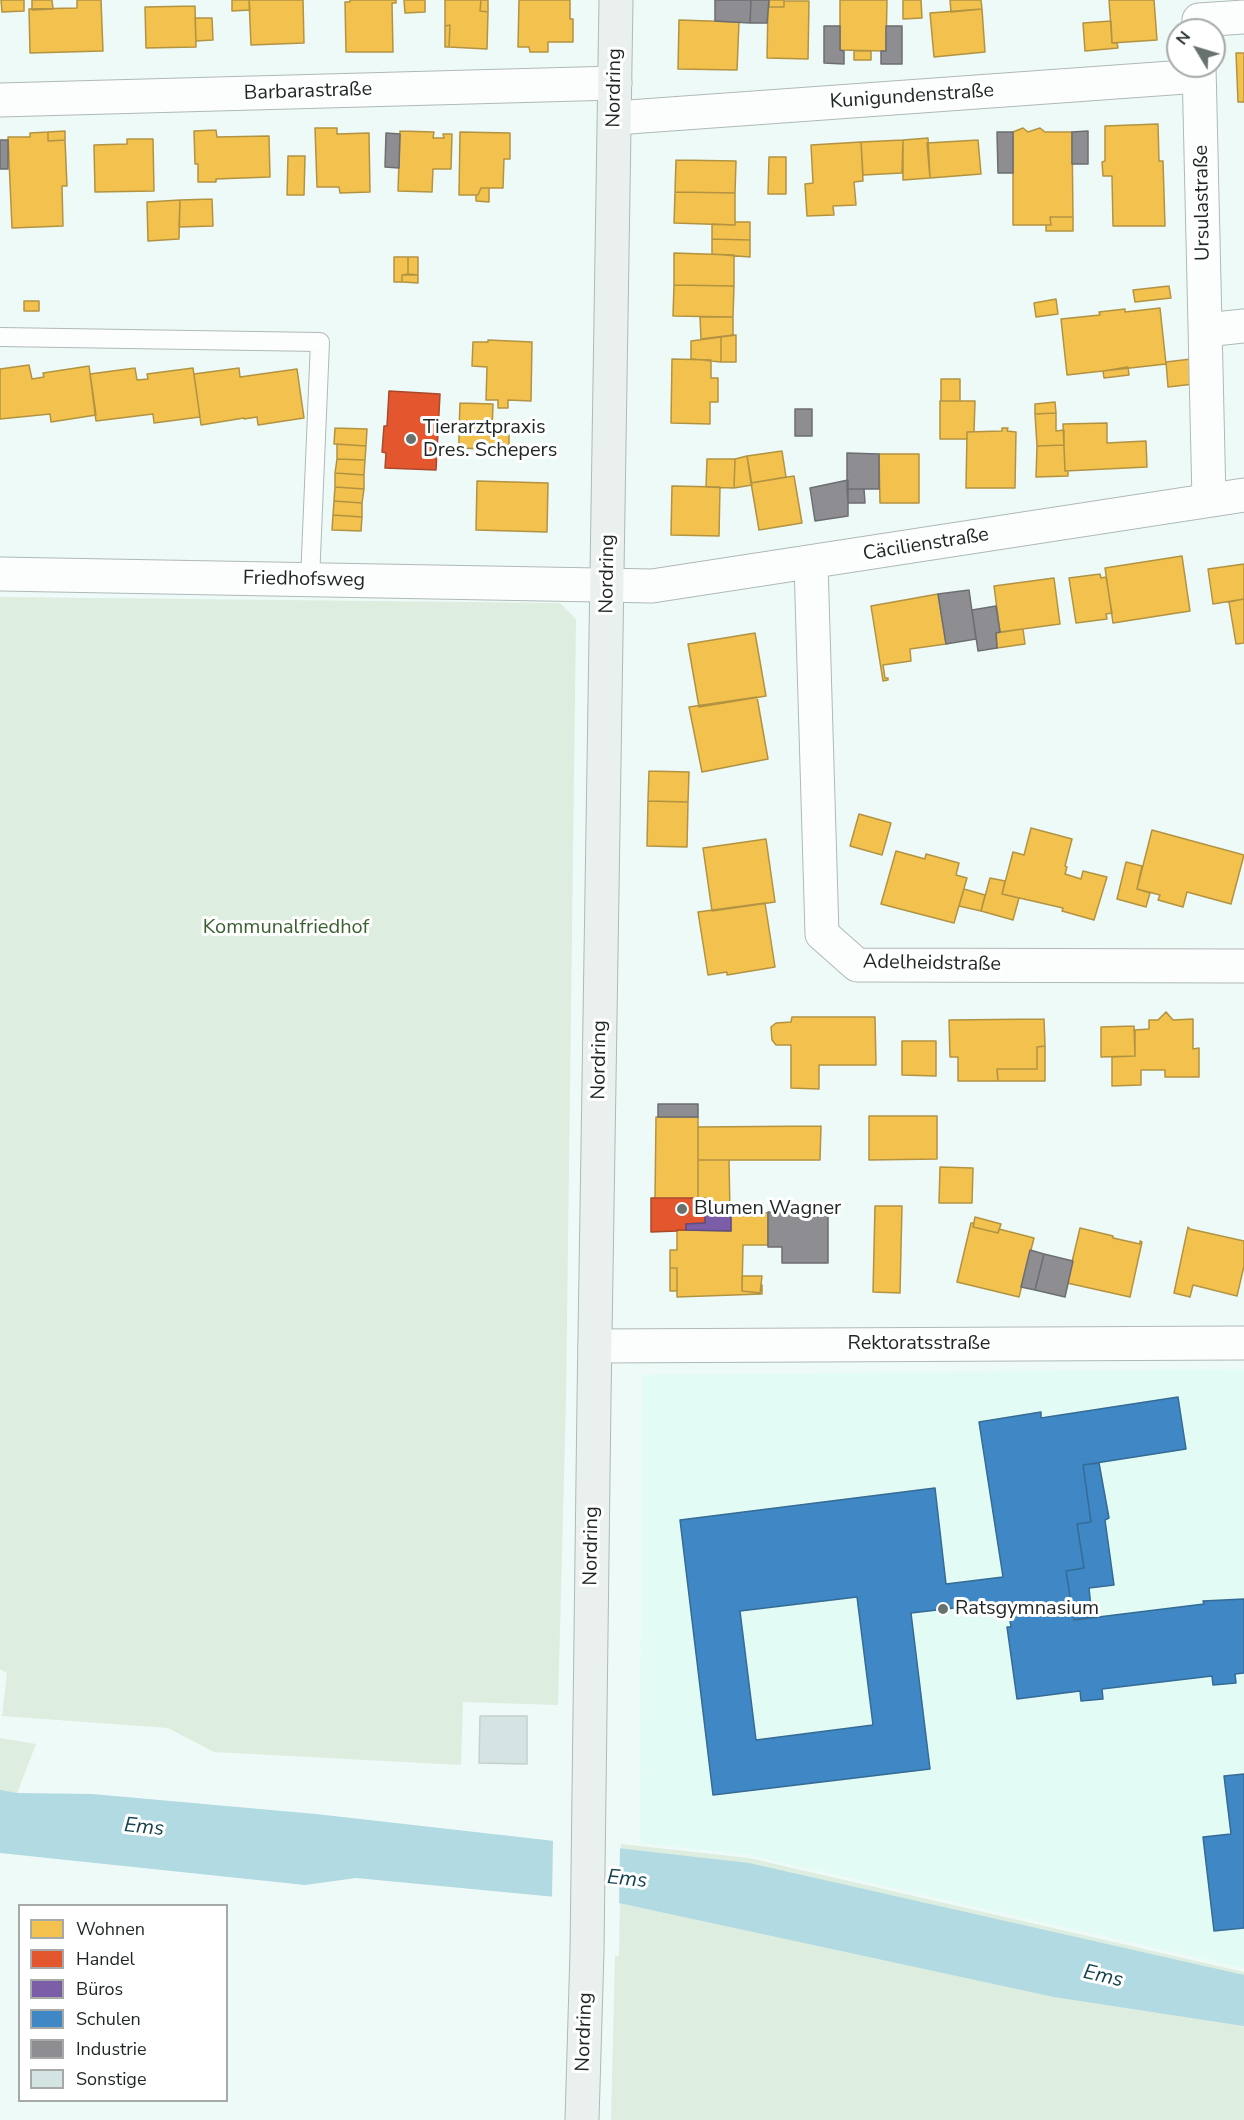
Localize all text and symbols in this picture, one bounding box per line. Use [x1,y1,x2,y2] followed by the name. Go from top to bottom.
[1166,18,1226,78] north arrow
[1171,27,1196,50] text: N
[602,48,628,128] street label: Nordring
[243,78,373,106] street label: Barbarastraße
[829,79,995,115] street label: Kunigundenstraße
[1190,145,1216,261] street label: Ursulastraße
[423,416,557,463] place label: Tierarztpraxis Dres. Schepers
[404,432,418,446] marker: Tierarztpraxis Dres. Schepers
[861,523,991,567] street label: Cäcilienstraße
[595,534,621,614] street label: Nordring
[243,567,365,593] street label: Friedhofsweg
[203,916,369,940] park label: Kommunalfriedhof
[863,951,1001,977] street label: Adelheidstraße
[587,1020,613,1100] street label: Nordring
[694,1197,841,1221] place label: Blumen Wagner
[675,1202,689,1216] marker: Blumen Wagner
[848,1332,990,1356] street label: Rektoratsstraße
[579,1506,605,1586] street label: Nordring
[955,1597,1099,1621] place label: Ratsgymnasium
[936,1602,950,1616] marker: Ratsgymnasium
[123,1813,165,1843] water label: Ems
[606,1865,648,1895] water label: Ems
[18,1904,228,2102] legend
[76,1917,145,1941] text: Wohnen
[76,1947,135,1971] text: Handel
[1081,1960,1125,1994] water label: Ems
[76,1977,123,2001] text: Büros
[572,1992,598,2072] street label: Nordring
[76,2007,141,2031] text: Schulen
[76,2037,147,2061] text: Industrie
[76,2067,146,2091] text: Sonstige

